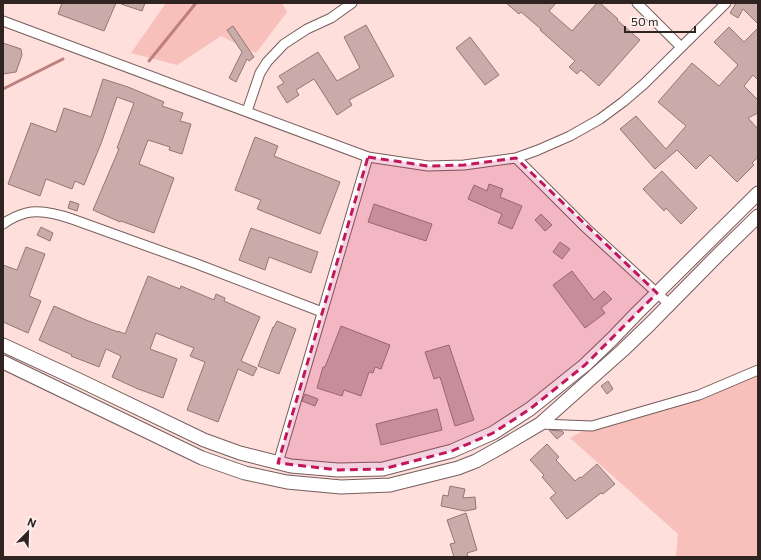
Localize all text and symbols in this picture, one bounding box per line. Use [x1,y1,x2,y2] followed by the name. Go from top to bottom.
[625,8,695,34] scale bar
[631,14,659,28] text: 50 m
[8,512,48,552] north arrow
[26,515,38,530] text: N

